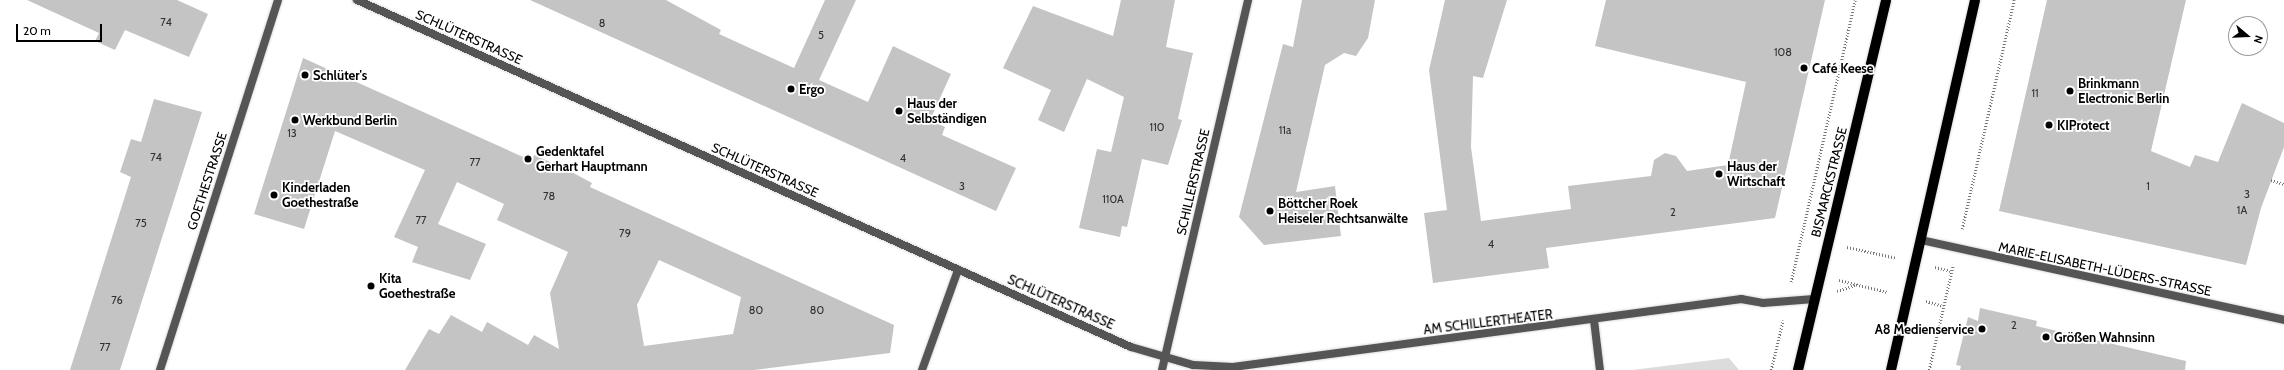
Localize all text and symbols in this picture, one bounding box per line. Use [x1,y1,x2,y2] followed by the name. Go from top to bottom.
[413,6,525,68] street label: SCHLÜTERSTRASSE
[160,15,172,29] house number: 74
[18,16,104,42] scale bar
[599,16,605,30] house number: 8
[2228,16,2268,56] north arrow
[23,23,51,38] text: 20 m
[818,28,824,42] house number: 5
[2251,34,2266,46] text: N
[1774,45,1792,59] house number: 108
[1812,60,1874,76] place label: Café Keese
[1799,63,1809,73] marker: Café Keese
[313,67,367,83] place label: Schlüter's
[300,70,310,80] marker: Schlüter's
[2078,76,2169,107] place label: Brinkmann Electronic Berlin
[799,81,824,97] place label: Ergo
[786,84,796,94] marker: Ergo
[2031,86,2039,100] house number: 11
[2065,86,2075,96] marker: Brinkmann Electronic Berlin
[907,96,987,127] place label: Haus der Selbständigen
[894,106,904,116] marker: Haus der Selbständigen
[303,112,397,128] place label: Werkbund Berlin
[290,115,300,125] marker: Werkbund Berlin
[2057,117,2110,133] place label: KIProtect
[1150,120,1164,134] house number: 110
[2044,120,2054,130] marker: KIProtect
[1279,123,1291,137] house number: 11a
[1808,125,1850,239] street label: BISMARCKSTRASSE
[287,126,297,140] house number: 13
[1173,127,1213,237] street label: SCHILLERSTRASSE
[184,130,230,232] street label: GOETHESTRASSE
[709,139,821,201] street label: SCHLÜTERSTRASSE
[536,144,648,175] place label: Gedenktafel Gerhart Hauptmann
[150,150,162,164] house number: 74
[900,151,906,165] house number: 4
[523,154,533,164] marker: Gedenktafel Gerhart Hauptmann
[469,155,481,169] house number: 77
[1727,159,1785,190] place label: Haus der Wirtschaft
[1714,169,1724,179] marker: Haus der Wirtschaft
[959,179,965,193] house number: 3
[2146,179,2150,193] house number: 1
[282,180,358,211] place label: Kinderladen Goethestraße
[2244,187,2250,201] house number: 3
[543,189,555,203] house number: 78
[269,190,279,200] marker: Kinderladen Goethestraße
[1102,192,1124,206] house number: 110A
[1278,196,1408,227] place label: Böttcher Roek Heiseler Rechtsanwälte
[2237,203,2247,217] house number: 1A
[1670,205,1676,219] house number: 2
[1265,206,1275,216] marker: Böttcher Roek Heiseler Rechtsanwälte
[415,213,427,227] house number: 77
[135,216,147,230] house number: 75
[619,226,631,240] house number: 79
[1488,237,1494,251] house number: 4
[1997,239,2213,299] street label: MARIE-ELISABETH-LÜDERS-STRASSE
[379,271,455,302] place label: Kita Goethestraße
[1005,271,1117,333] street label: SCHLÜTERSTRASSE
[366,281,376,291] marker: Kita Goethestraße
[111,293,123,307] house number: 76
[749,303,763,317] house number: 80
[810,303,824,317] house number: 80
[1423,306,1553,338] street label: AM SCHILLERTHEATER
[2011,318,2017,332] house number: 2
[1875,321,1974,337] place label: A8 Medienservice
[1977,324,1987,334] marker: A8 Medienservice
[2054,329,2155,345] place label: Größen Wahnsinn
[2041,332,2051,342] marker: Größen Wahnsinn
[99,340,111,354] house number: 77

